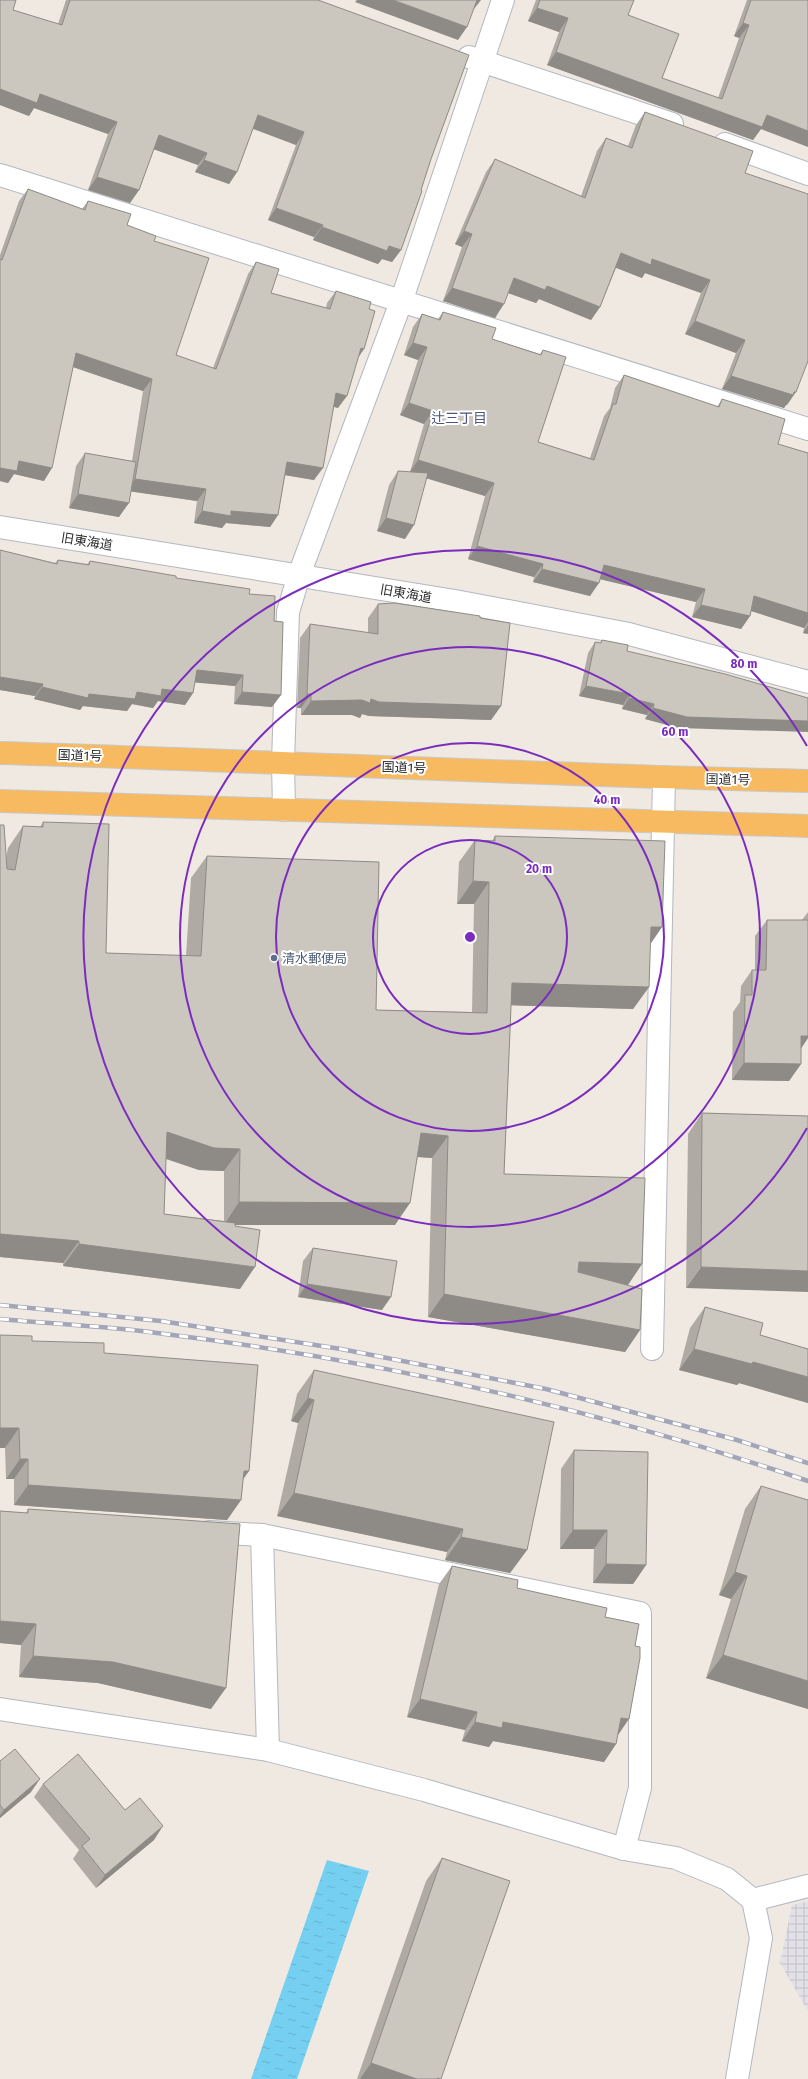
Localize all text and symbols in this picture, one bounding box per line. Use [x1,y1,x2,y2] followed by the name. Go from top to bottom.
[431,410,487,427] district label: 辻三丁目
[60,530,114,553] street label: 旧東海道
[379,582,433,605] street label: 旧東海道
[731,657,757,671] text: 80 m
[662,725,688,739] text: 60 m
[57,747,103,764] street label: 国道1号
[381,759,427,776] street label: 国道1号
[706,772,750,787] street label: 国道1号
[594,793,620,807] text: 40 m
[526,862,552,876] text: 20 m
[463,930,477,944] centre of rings
[282,951,347,966] place label: 清水郵便局
[269,953,279,963] marker: 清水郵便局

